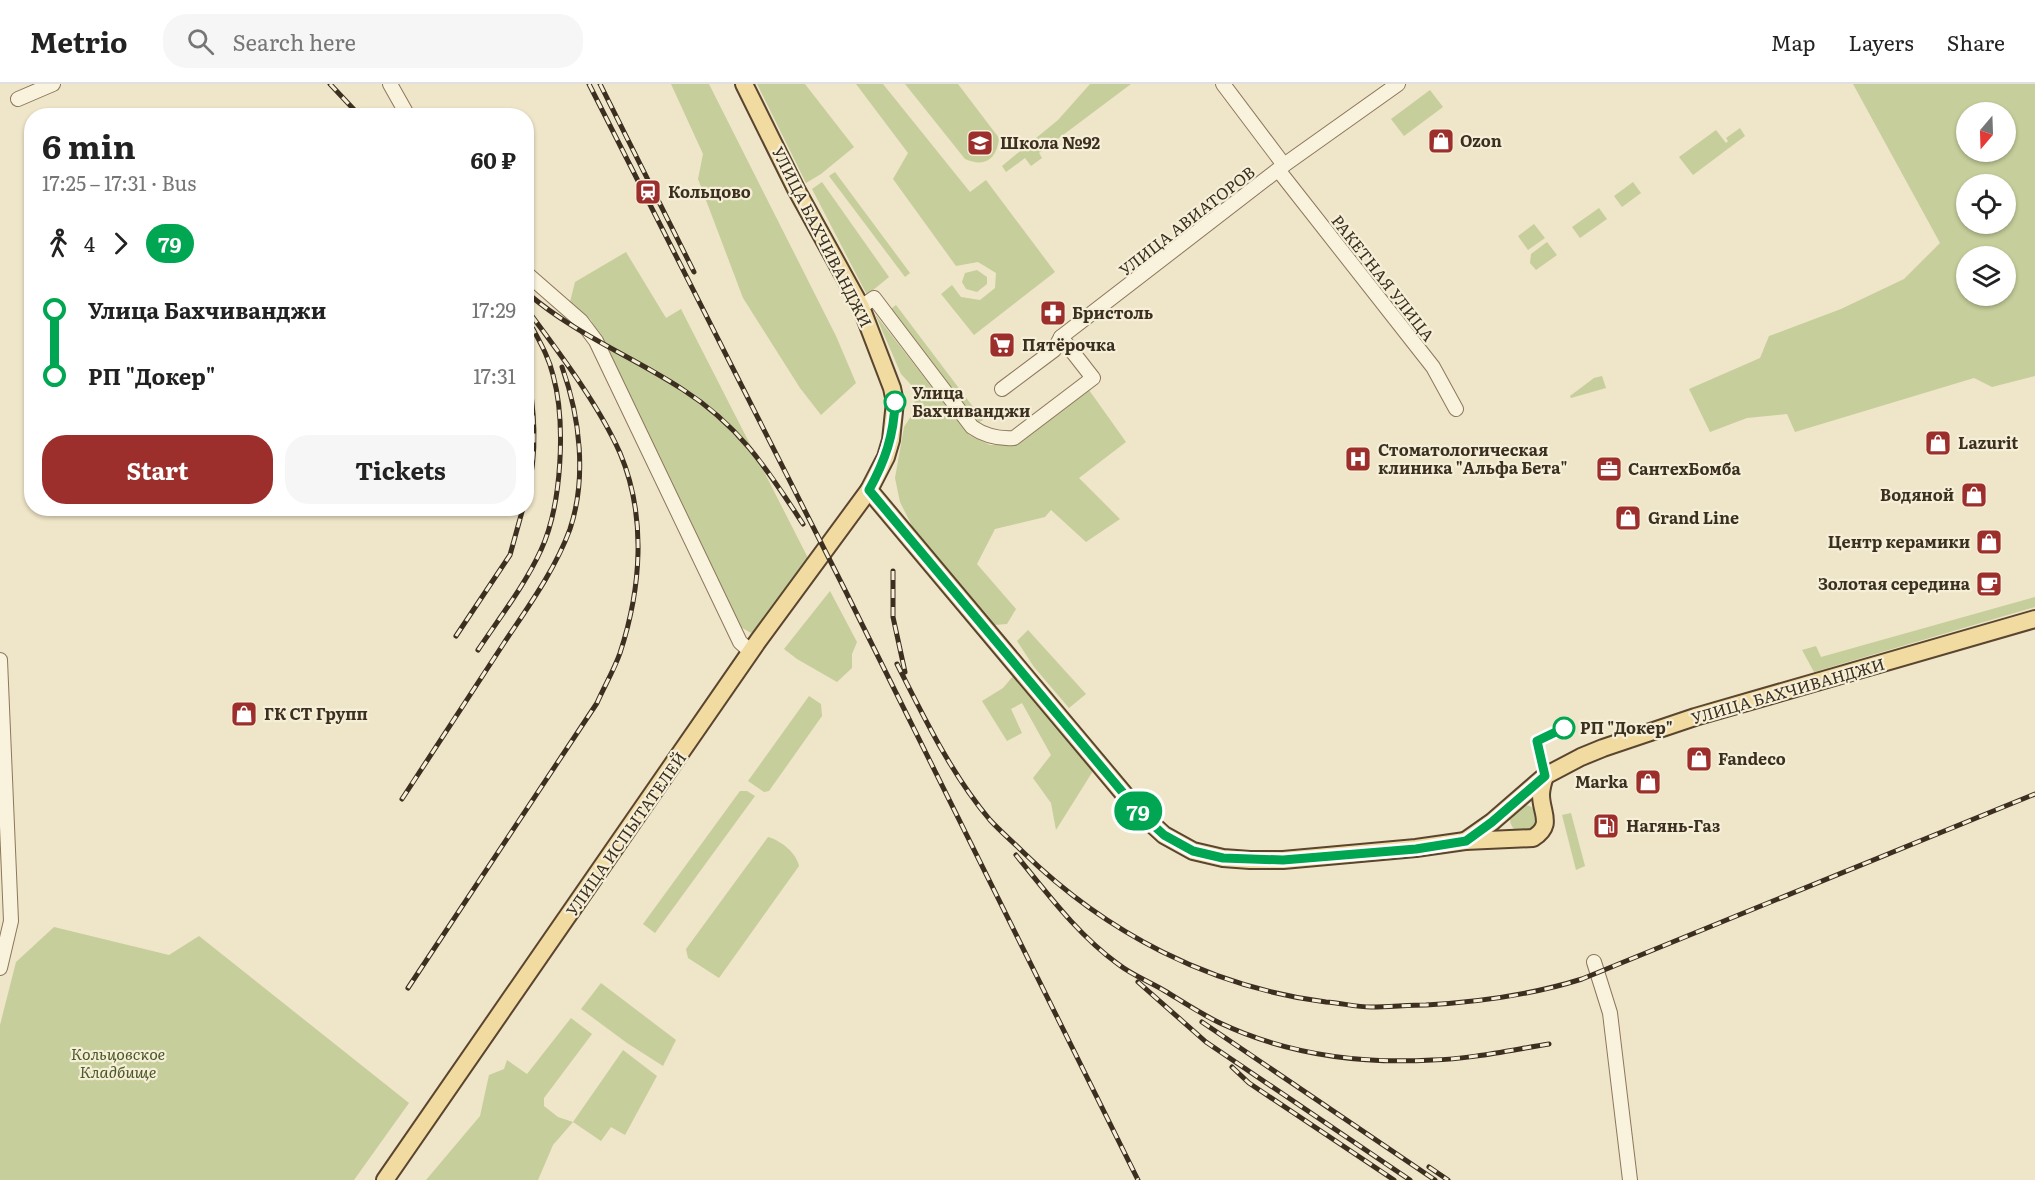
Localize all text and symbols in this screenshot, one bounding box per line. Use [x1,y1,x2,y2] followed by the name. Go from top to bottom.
[163,14,583,68] search box
[30,20,127,62] text: Metrio
[184,25,217,58] icon: search
[232,25,356,58] text: Search here
[1771,26,1816,57] text: Map
[1849,26,1914,57] text: Layers
[1947,26,2005,57] text: Share
[1956,102,2016,162] north arrow
[1956,102,2016,306] map controls
[42,120,136,169] text: 6 min
[1426,126,1456,156] shop icon: Ozon
[965,128,995,158] school or university icon: Школа №92
[1460,128,1502,152] place label: Ozon
[1000,130,1101,154] place label: Школа №92
[767,142,879,331] street label: УЛИЦА БАХЧИВАНДЖИ
[471,143,516,176] text: 60 ₽
[1113,159,1259,281] street label: УЛИЦА АВИАТОРОВ
[42,167,196,197] text: 17:25 – 17:31 · Bus
[1956,174,2016,234] button: locate
[633,177,663,207] station icon: Кольцово
[668,179,751,203] place label: Кольцово
[1327,209,1441,346] street label: РАКЕТНАЯ УЛИЦА
[42,227,75,260] icon: walk
[104,227,137,260] icon: forward
[84,228,95,258] text: 4
[158,228,182,259] text: 79
[1956,246,2016,306] button: layers
[88,293,326,326] text: Улица Бахчиванджи
[472,294,516,324] text: 17:29
[1038,298,1068,328] pharmacy icon: Бристоль
[1072,300,1153,324] place label: Бристоль
[987,330,1017,360] supermarket icon: Пятёрочка
[1022,332,1116,356] place label: Пятёрочка
[88,359,215,392] text: РП "Докер"
[473,360,516,390] text: 17:31
[912,380,1030,422] place label: Улица Бахчиванджи
[884,391,906,413] marker: Улица Бахчиванджи
[1923,428,1953,458] shop icon: Lazurit
[1958,430,2018,454] place label: Lazurit
[42,435,273,504] button: Start
[285,435,516,504] button: Tickets
[1378,437,1567,479] place label: Стоматологическая клиника "Альфа Бета"
[1343,444,1373,474] hospital icon: Стоматологическая клиника "Альфа Бета"
[1594,454,1624,484] office icon: СантехБомба
[1628,456,1741,480] place label: СантехБомба
[1959,480,1989,510] shop icon: Водяной
[1880,482,1954,506] place label: Водяной
[1613,503,1643,533] shop icon: Grand Line
[1648,505,1739,529] place label: Grand Line
[1974,527,2004,557] shop icon: Центр керамики
[1828,529,1970,553] place label: Центр керамики
[1974,569,2004,599] cafe icon: Золотая середина
[1818,571,1971,595] place label: Золотая середина
[1688,651,1887,729] street label: УЛИЦА БАХЧИВАНДЖИ
[229,699,259,729] shop icon: ГК СТ Групп
[264,701,368,725] place label: ГК СТ Групп
[1580,715,1673,739] place label: РП "Докер"
[1553,717,1575,739] marker: РП "Докер"
[1684,744,1714,774] shop icon: Fandeco
[559,746,691,921] street label: УЛИЦА ИСПЫТАТЕЛЕЙ
[1718,746,1786,770] place label: Fandeco
[1633,767,1663,797] shop icon: Marka
[1575,769,1629,793] place label: Marka
[1111,792,1165,830] line badge: 79
[1126,796,1150,827] text: 79
[1591,811,1621,841] fuel station icon: Нагянь-Газ
[1626,813,1720,837] place label: Нагянь-Газ
[71,1041,165,1083] park label: Кольцовское Кладбище

